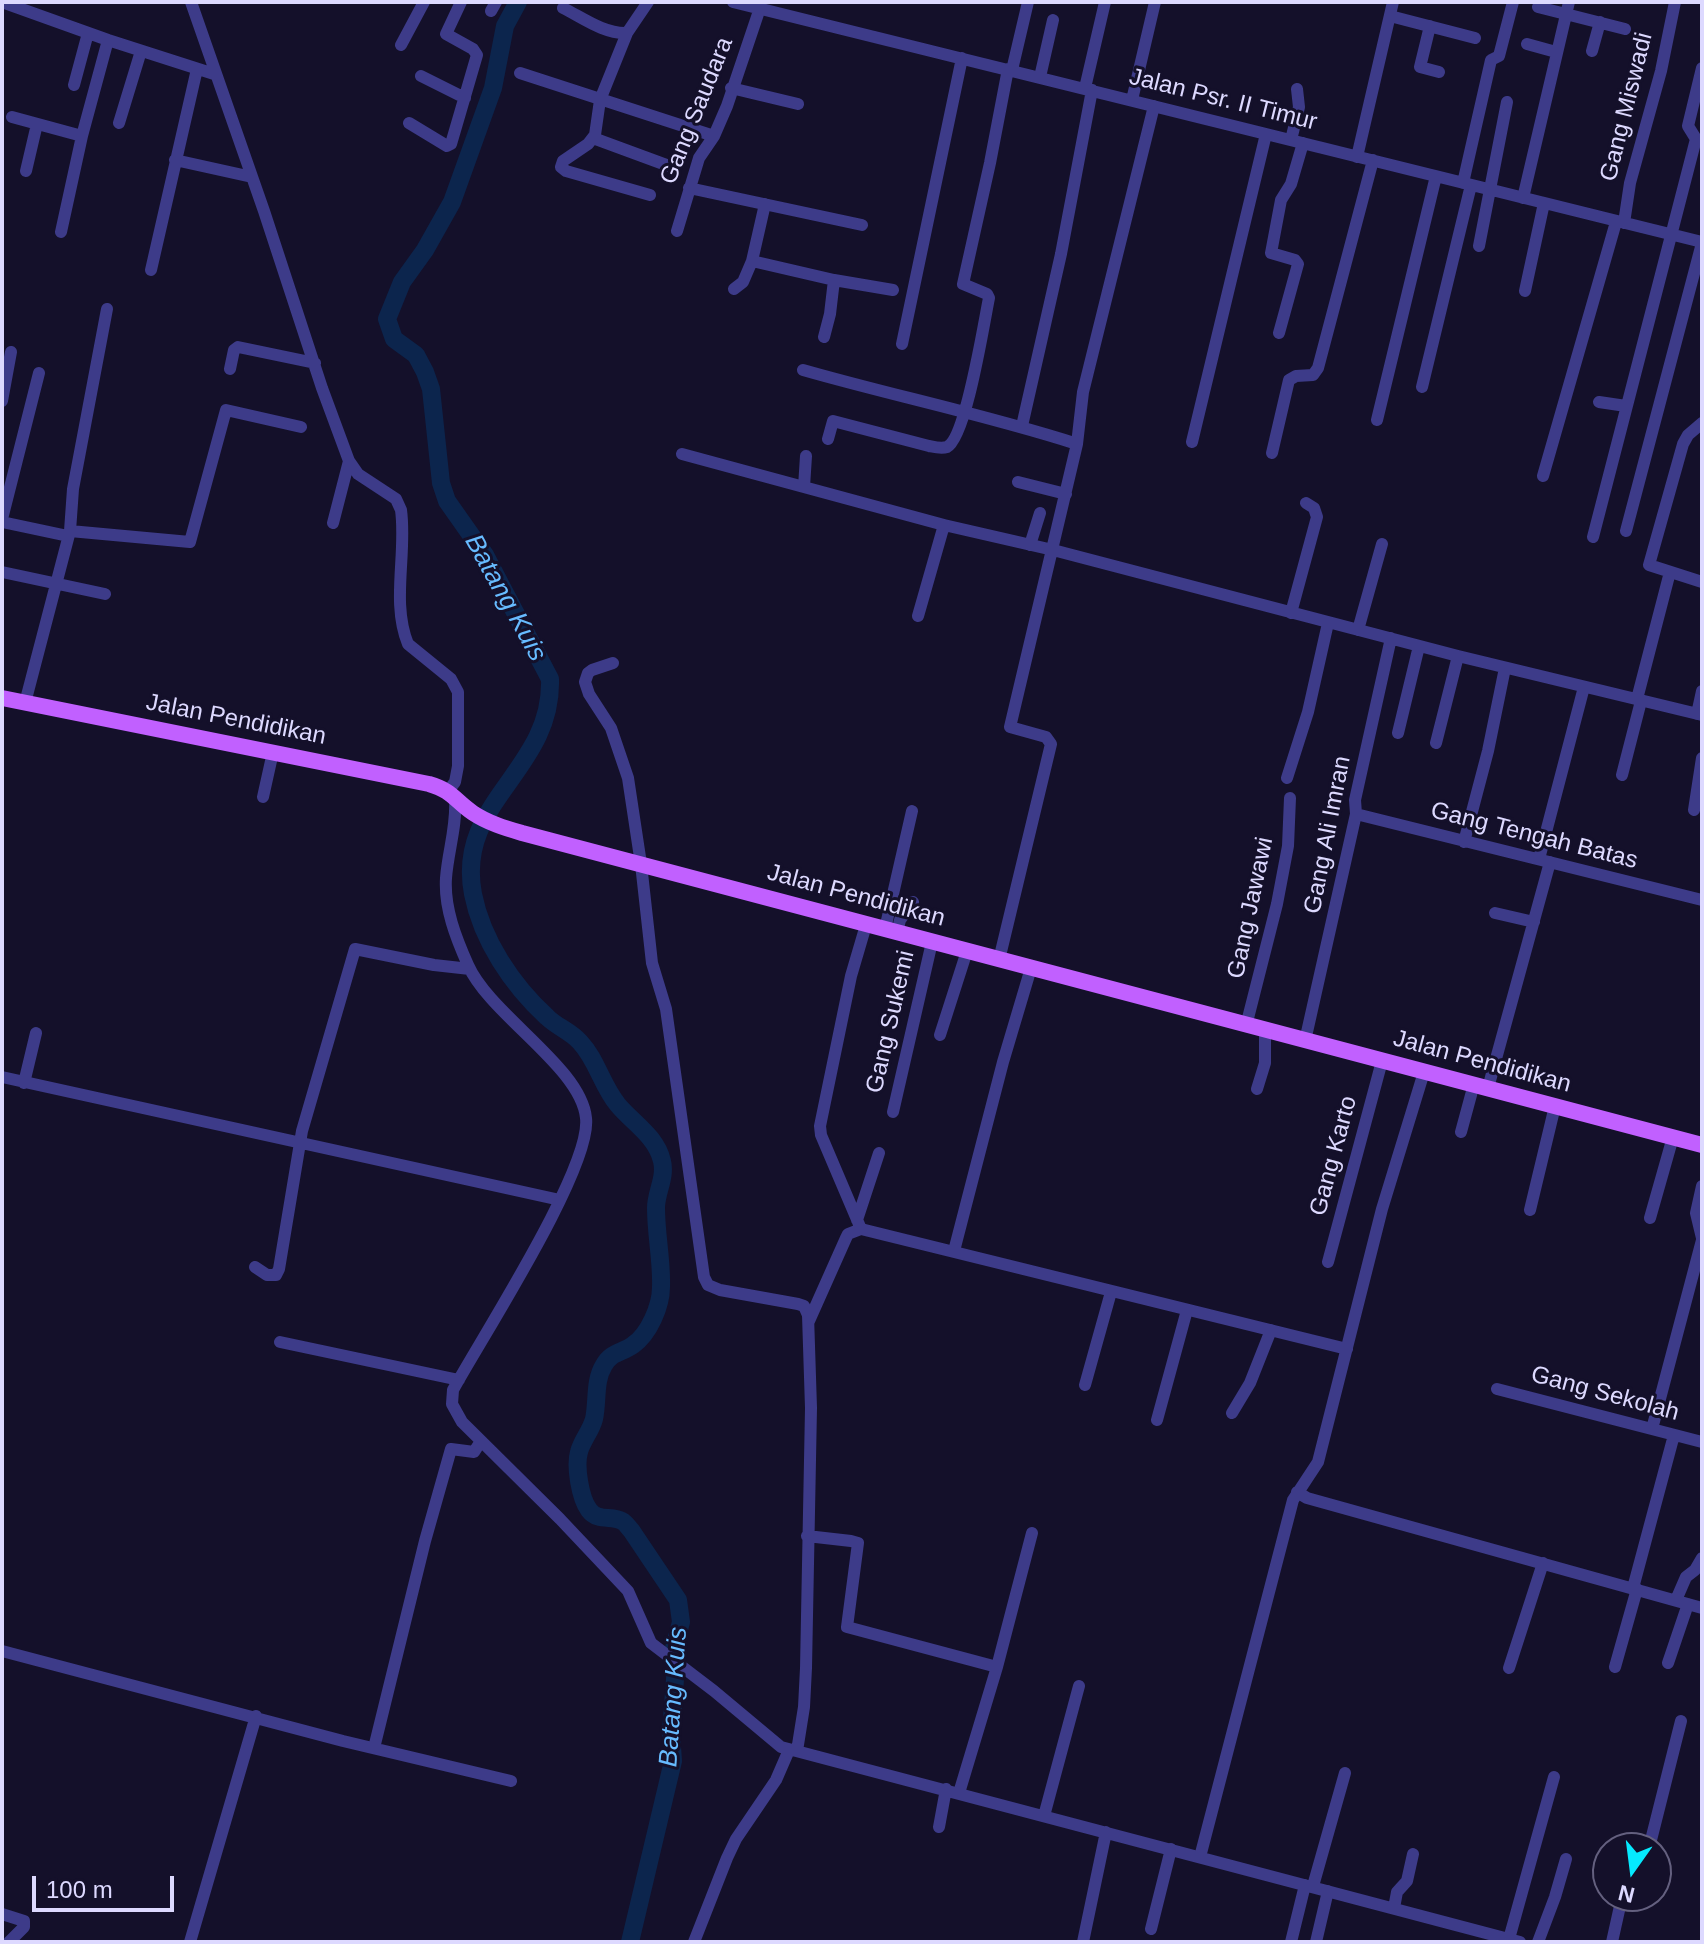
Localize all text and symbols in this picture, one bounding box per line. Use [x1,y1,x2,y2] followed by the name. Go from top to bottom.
[1595,30,1659,184] street label: Gang Miswadi
[654,33,740,189] street label: Gang Saudara
[1126,63,1320,137] street label: Jalan Psr. II Timur
[457,529,553,667] water label: Batang Kuis
[144,688,328,752] street label: Jalan Pendidikan
[1299,754,1357,916] street label: Gang Ali Imran
[1428,796,1640,876] street label: Gang Tengah Batas
[1222,835,1280,981] street label: Gang Jawawi
[764,858,948,934] street label: Jalan Pendidikan
[861,948,921,1096] street label: Gang Sukemi
[1390,1024,1574,1100] street label: Jalan Pendidikan
[1304,1093,1364,1219] street label: Gang Karto
[1528,1360,1682,1428] street label: Gang Sekolah
[654,1626,694,1768] water label: Batang Kuis
[1592,1832,1672,1912] north arrow
[36,1860,178,1910] scale bar
[46,1876,113,1903] text: 100 m
[1616,1880,1637,1908] text: N

